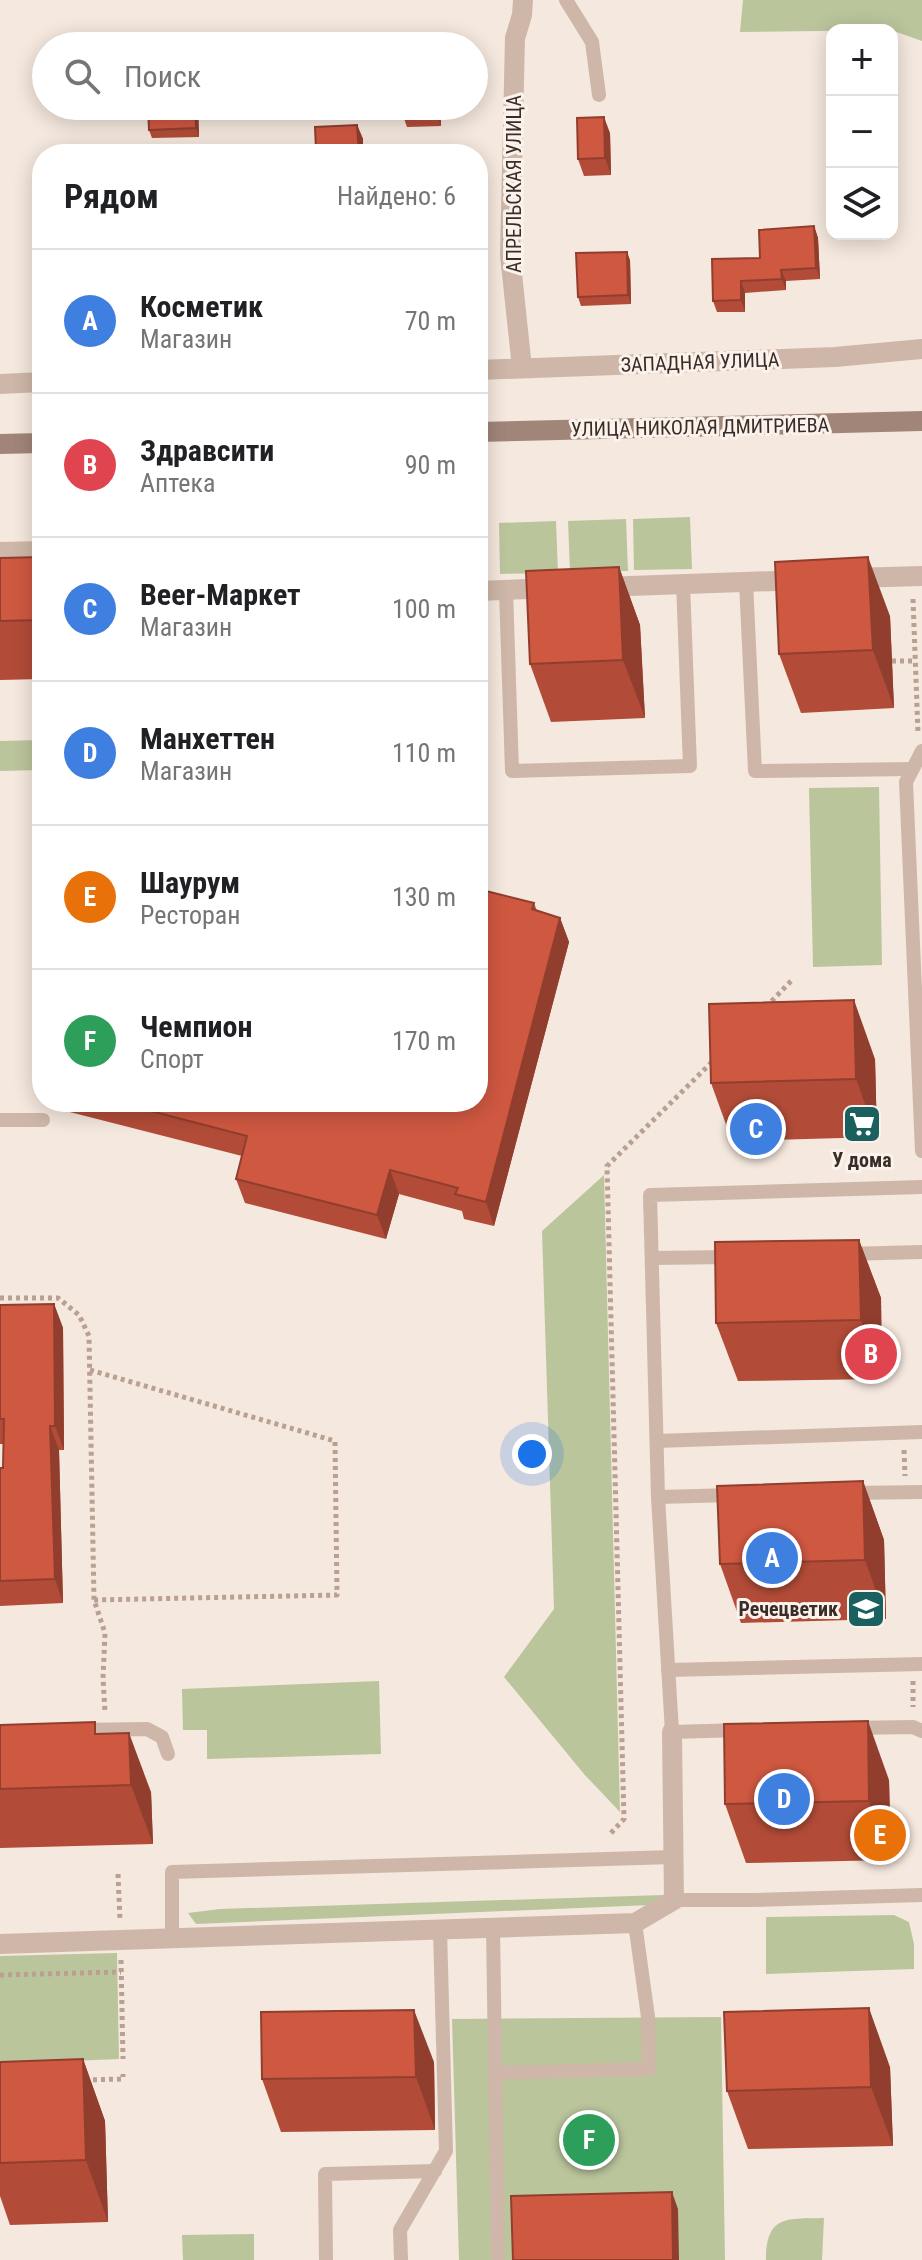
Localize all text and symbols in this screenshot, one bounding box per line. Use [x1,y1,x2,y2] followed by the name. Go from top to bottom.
[826,24,898,240] map controls
[826,24,898,96] button: +
[32,32,488,120] search box
[60,54,104,98] icon: search
[124,59,201,94] text: Поиск
[502,95,526,273] street label: АПРЕЛЬСКАЯ УЛИЦА
[826,96,898,168] button: −
[826,168,898,240] button: layers
[64,176,159,216] text: Рядом
[337,181,456,211] text: Найдено: 6
[140,289,263,324] text: Косметик
[82,306,98,336] text: A
[405,306,456,336] text: 70 m
[140,324,232,354] text: Магазин
[620,347,780,377] street label: ЗАПАДНАЯ УЛИЦА
[571,413,830,441] street label: УЛИЦА НИКОЛАЯ ДМИТРИЕВА
[140,433,274,468] text: Здравсити
[83,450,97,480] text: B
[405,450,456,480] text: 90 m
[140,468,215,498] text: Аптека
[140,577,301,612] text: Beer-Маркет
[83,594,97,624] text: C
[392,594,456,624] text: 100 m
[140,612,232,642] text: Магазин
[140,721,275,756] text: Манхеттен
[83,738,97,768] text: D
[392,738,456,768] text: 110 m
[140,756,232,786] text: Магазин
[140,865,240,900] text: Шаурум
[84,882,96,912] text: E
[392,882,456,912] text: 130 m
[140,900,241,930] text: Ресторан
[140,1009,253,1044] text: Чемпион
[84,1026,96,1056] text: F
[392,1026,456,1056] text: 170 m
[140,1044,204,1074] text: Спорт
[730,1099,782,1159] pin: C
[841,1103,883,1145] supermarket icon: У дома
[832,1148,892,1172] place label: У дома
[845,1324,897,1384] pin: B
[512,1434,552,1474] your location
[746,1528,798,1588] pin: A
[845,1588,887,1630] school or university icon: Речецветик
[738,1597,838,1621] place label: Речецветик
[758,1769,810,1829] pin: D
[854,1805,906,1865] pin: E
[563,2110,615,2170] pin: F

